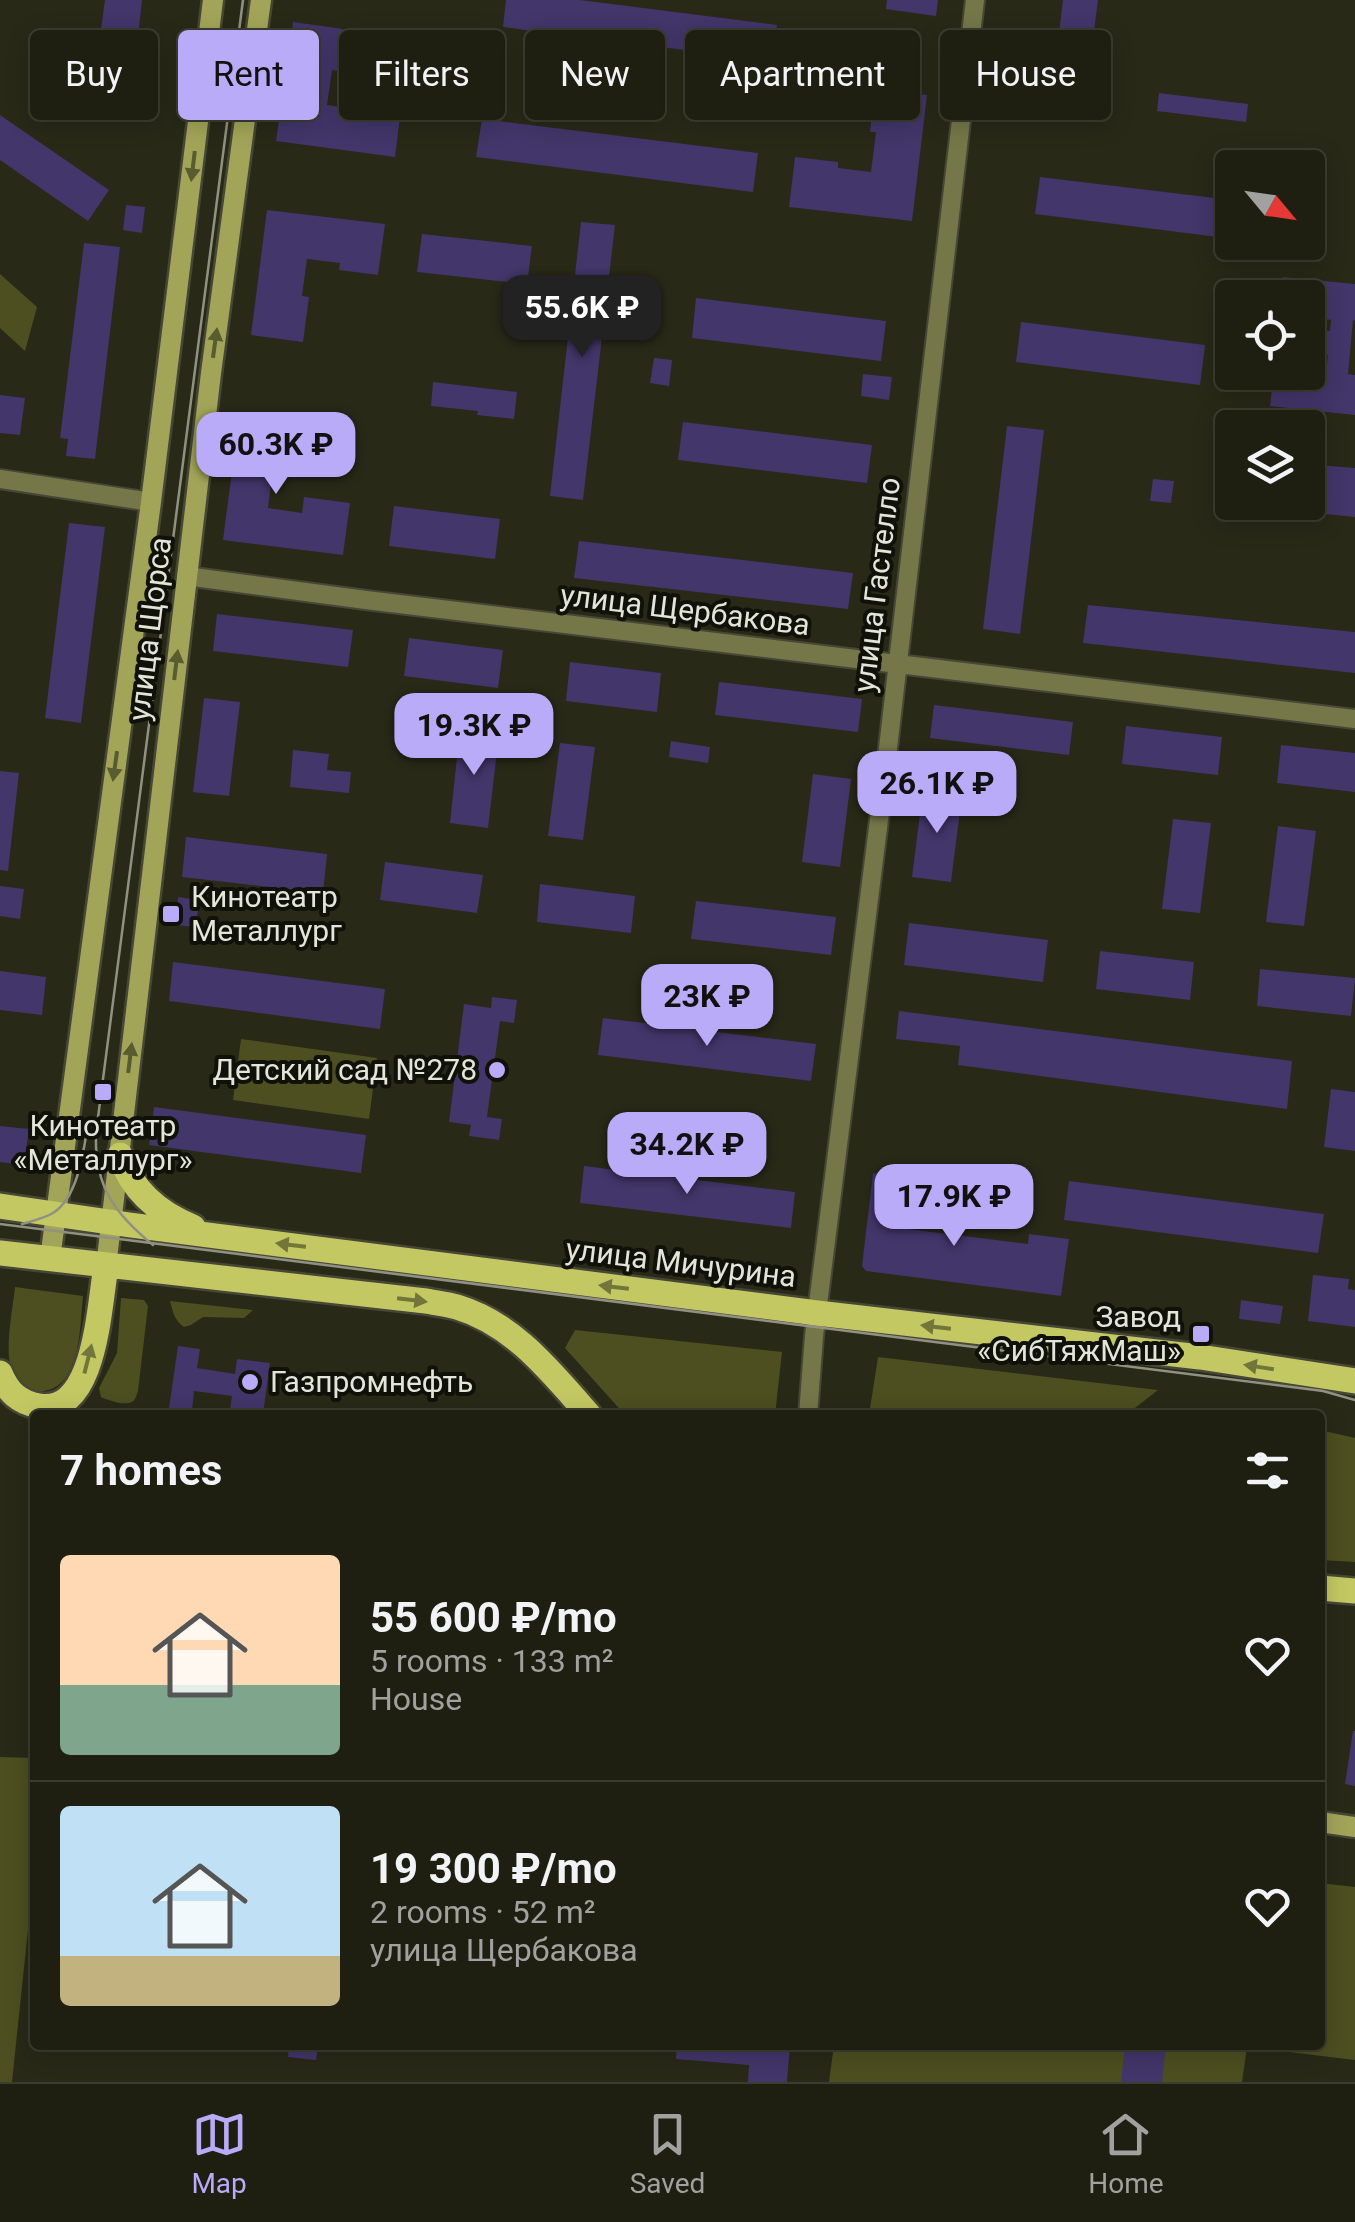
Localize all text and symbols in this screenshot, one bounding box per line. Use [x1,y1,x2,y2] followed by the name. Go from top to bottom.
[30,30,158,120] chip: Buy
[178,30,319,120] chip: Rent
[339,30,505,120] chip: Filters
[525,30,665,120] chip: New
[685,30,920,120] chip: Apartment
[940,30,1111,120] chip: House
[1215,150,1325,260] north arrow
[1215,150,1325,520] map controls
[185,151,201,183] one-way arrow
[490,275,674,360] pin: 55.6K ₽
[1215,280,1325,390] button: locate
[524,288,640,326] text: 55.6K ₽
[207,326,223,358] one-way arrow
[1215,410,1325,520] button: layers
[184,412,368,497] pin: 60.3K ₽
[218,425,334,463] text: 60.3K ₽
[846,475,907,694] street label: улица Гастелло
[121,535,178,723] street label: улица Щорса
[558,577,812,642] street label: улица Щербакова
[168,649,184,681] one-way arrow
[382,693,566,778] pin: 19.3K ₽
[416,706,532,744] text: 19.3K ₽
[107,751,123,783] one-way arrow
[845,751,1029,836] pin: 26.1K ₽
[879,764,995,802] text: 26.1K ₽
[191,879,342,948] place label: Кинотеатр Металлург
[160,903,182,925] marker: Кинотеатр Металлург
[637,964,777,1049] pin: 23K ₽
[663,977,751,1015] text: 23K ₽
[122,1041,138,1073] one-way arrow
[212,1052,477,1087] place label: Детский сад №278
[486,1059,508,1081] marker: Детский сад №278
[92,1081,114,1103] marker: Кинотеатр «Металлург»
[14,1108,192,1177] place label: Кинотеатр «Металлург»
[595,1112,779,1197] pin: 34.2K ₽
[629,1125,745,1163] text: 34.2K ₽
[862,1164,1046,1249] pin: 17.9K ₽
[896,1177,1012,1215] text: 17.9K ₽
[564,1231,798,1294] street label: улица Мичурина
[275,1237,306,1253] one-way arrow
[597,1278,629,1294] one-way arrow
[397,1292,428,1308] one-way arrow
[977,1299,1181,1368] place label: Завод «СибТяжМаш»
[920,1319,951,1335] one-way arrow
[1190,1323,1212,1345] marker: Завод «СибТяжМаш»
[81,1343,97,1374] one-way arrow
[1242,1358,1274,1374] one-way arrow
[270,1364,473,1399] place label: Газпромнефть
[239,1371,261,1393] marker: Газпромнефть
[1240,1443,1295,1498] icon: filters
[60,1446,222,1495] text: 7 homes
[370,1593,617,1642] text: 55 600 ₽/mo
[140,1595,260,1715] icon: home
[1240,1628,1295,1683] icon: heart
[370,1642,613,1680] text: 5 rooms · 133 m²
[370,1680,462,1718] text: House
[370,1844,617,1893] text: 19 300 ₽/mo
[140,1846,260,1966] icon: home
[1240,1879,1295,1934] icon: heart
[370,1893,595,1931] text: 2 rooms · 52 m²
[370,1931,638,1969] text: улица Щербакова
[191,2107,247,2200] tab: Map
[630,2107,705,2200] tab: Saved
[1088,2107,1164,2200] tab: Home

